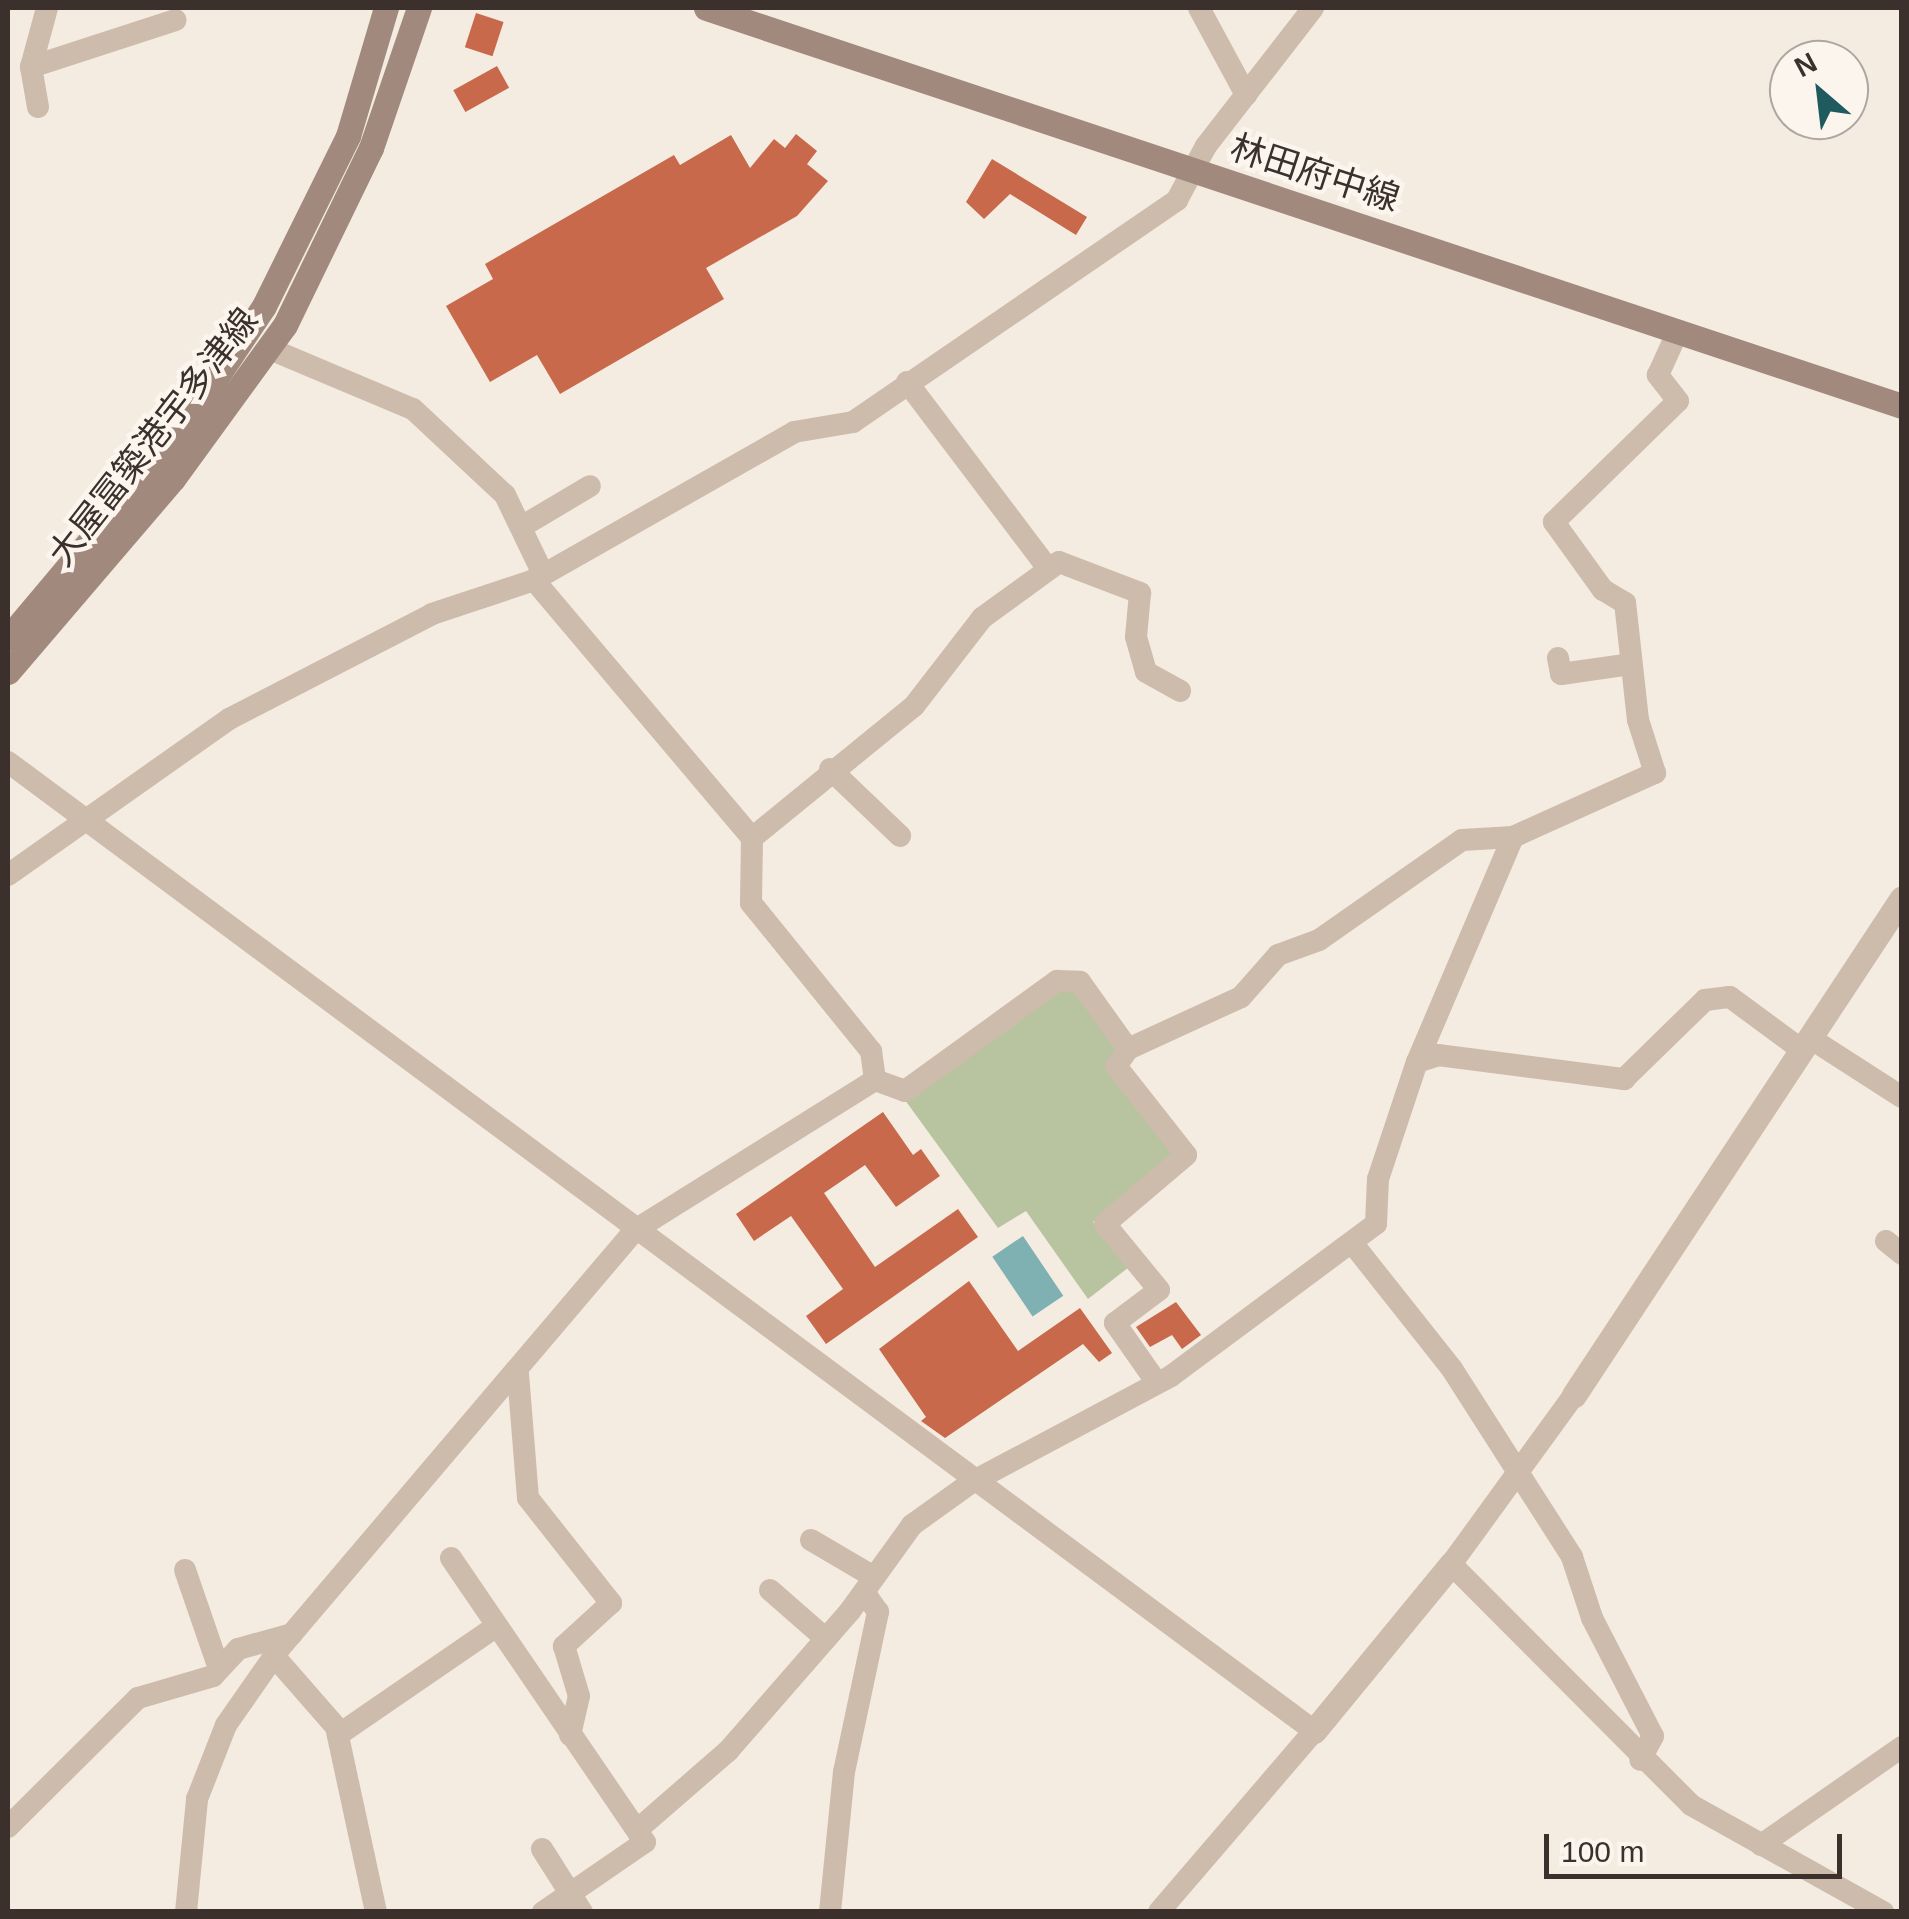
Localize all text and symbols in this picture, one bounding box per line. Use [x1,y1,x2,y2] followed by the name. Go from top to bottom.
[1769,40,1869,140] north arrow
[1789,46,1822,83] text: N
[1225,126,1405,220] street label: 林田府中線
[39,300,267,574] street label: 大屋冨築港宇多津線
[1549,1814,1846,1876] scale bar
[1561,1835,1644,1868] text: 100 m

